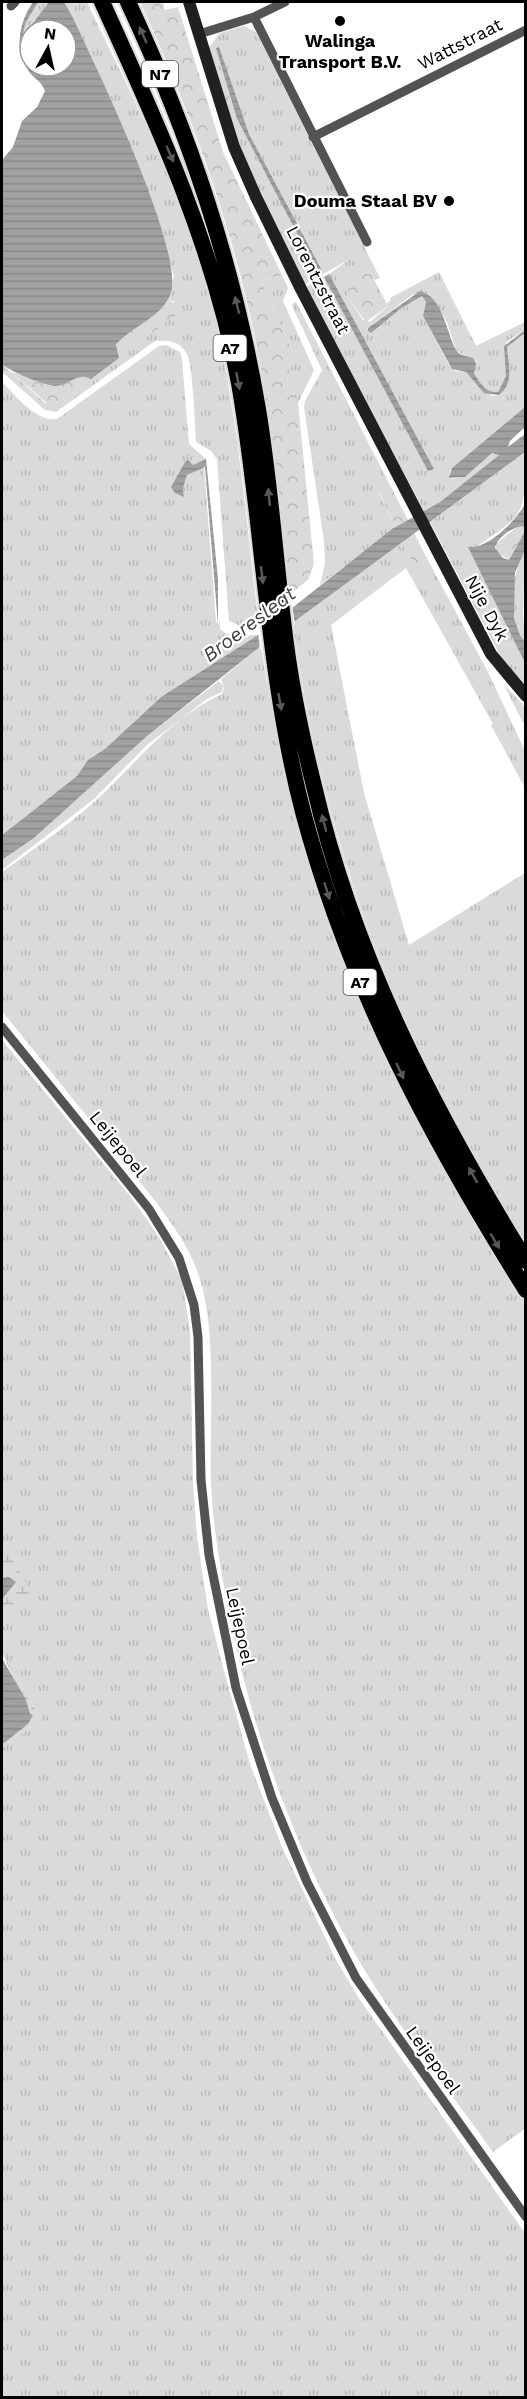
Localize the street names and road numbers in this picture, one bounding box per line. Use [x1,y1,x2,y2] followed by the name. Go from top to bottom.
[414,13,506,74] street label: Wattstraat
[142,61,178,87] road number: N7
[282,222,355,338] street label: Lorentzstraat
[214,335,246,361] road number: A7
[461,571,514,644] street label: Nije Dyk
[344,969,376,995] road number: A7
[85,1106,152,1181] street label: Leijepoel
[222,1585,259,1667] street label: Leijepoel
[402,2022,465,2098] street label: Leijepoel

